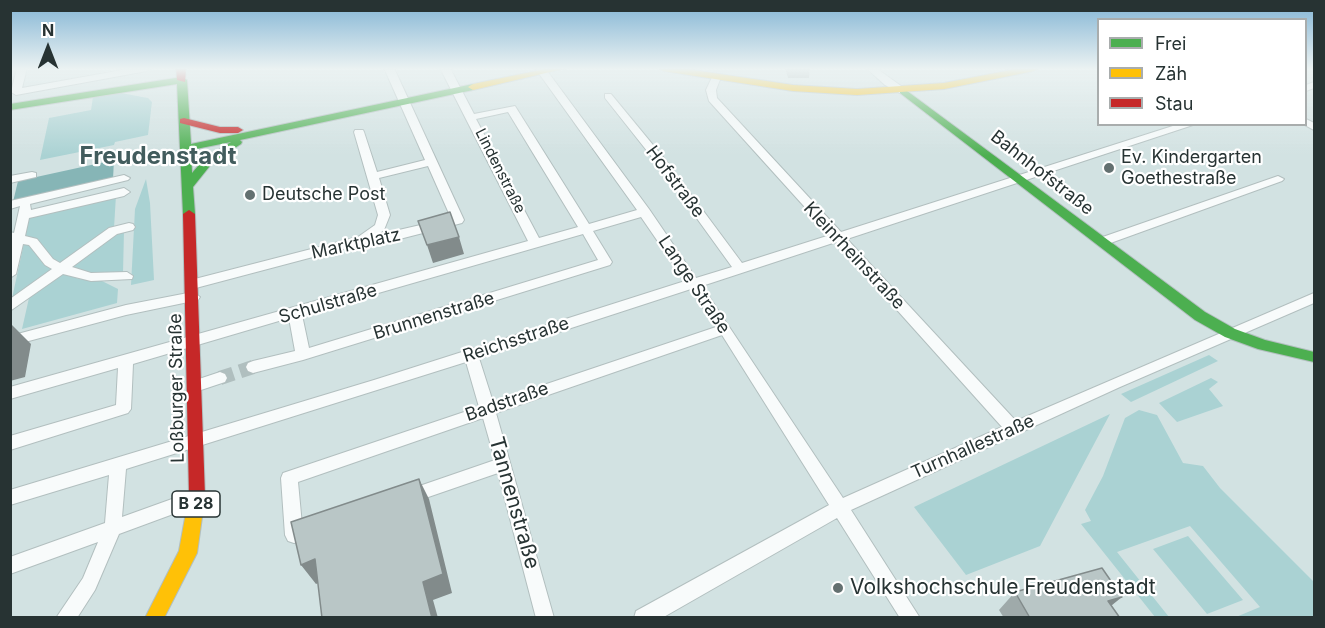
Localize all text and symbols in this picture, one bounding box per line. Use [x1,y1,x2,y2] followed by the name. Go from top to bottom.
[18,18,78,78] north arrow
[1097,18,1307,126] legend
[42,20,54,40] text: N
[1155,33,1186,54] text: Frei
[1155,63,1187,84] text: Zäh
[1155,93,1193,114] text: Stau
[471,126,529,216] street label: Lindenstraße
[986,126,1098,220] street label: Bahnhofstraße
[641,142,709,222] street label: Hofstraße
[80,143,236,171] district label: Freudenstadt
[1121,147,1262,190] place label: Ev. Kindergarten Goethestraße
[1102,161,1116,175] marker: Ev. Kindergarten Goethestraße
[262,184,385,206] place label: Deutsche Post
[243,188,257,202] marker: Deutsche Post
[799,198,909,314] street label: Kleinrheinstraße
[309,224,403,264] street label: Marktplatz
[653,232,735,338] street label: Lange Straße
[276,280,380,328] street label: Schulstraße
[371,287,497,345] street label: Brunnenstraße
[165,313,189,463] street label: Loßburger Straße
[460,313,572,367] street label: Reichsstraße
[462,378,552,426] street label: Badstraße
[908,410,1038,484] street label: Turnhallestraße
[483,434,545,572] street label: Tannenstraße
[172,491,220,517] road number: B 28
[850,575,1156,601] place label: Volkshochschule Freudenstadt
[831,581,845,595] marker: Volkshochschule Freudenstadt

